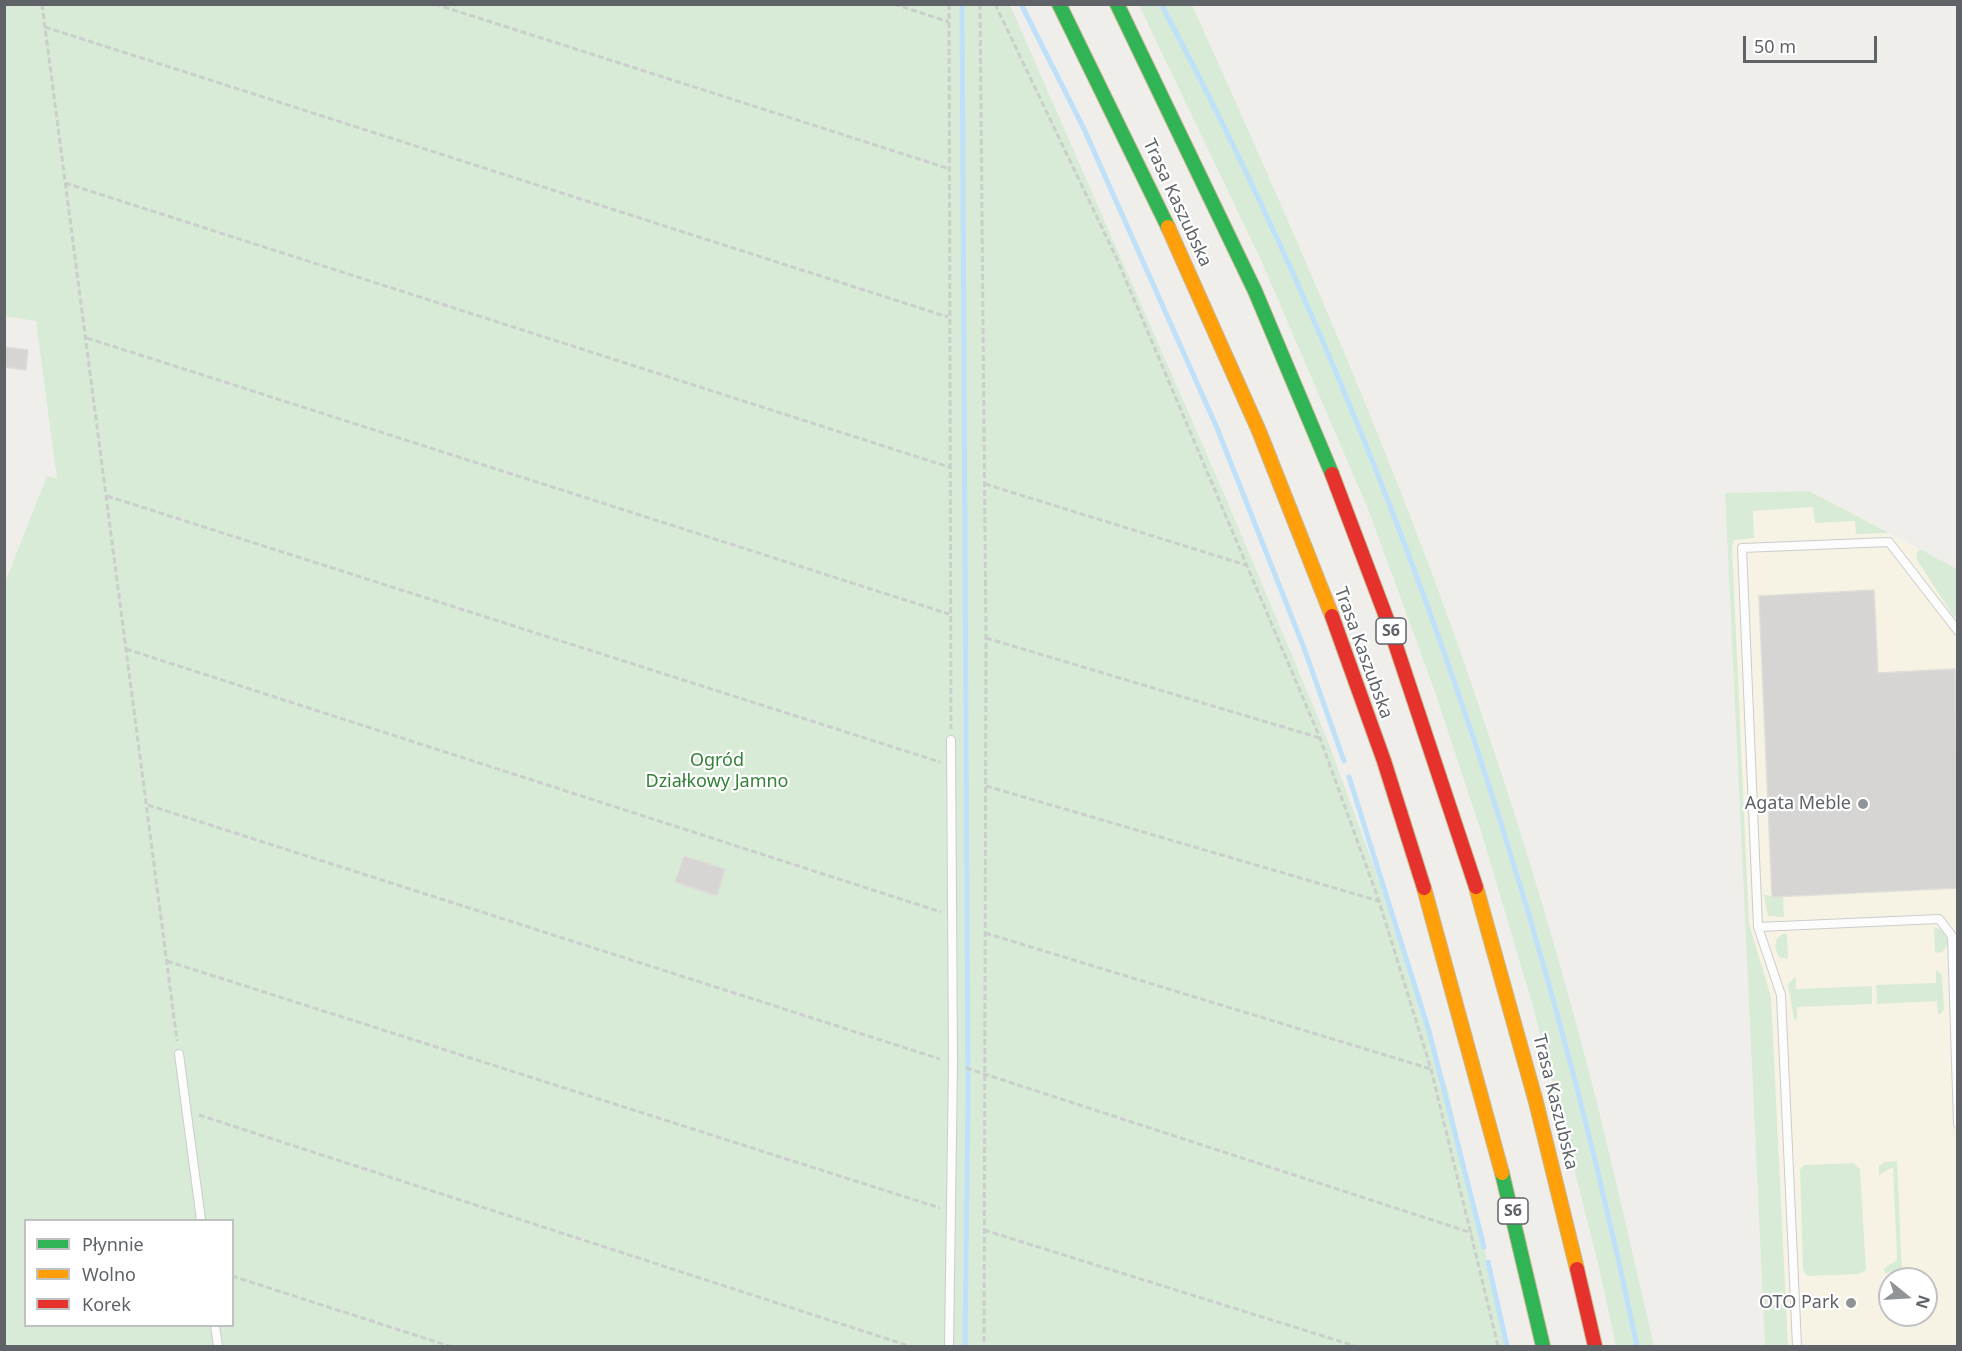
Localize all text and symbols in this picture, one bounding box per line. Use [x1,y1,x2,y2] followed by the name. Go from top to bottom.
[1746,24,1880,62] scale bar
[1754,34,1796,58] text: 50 m
[1138,136,1216,270] street label: Trasa Kaszubska
[1329,584,1397,722] street label: Trasa Kaszubska
[1376,618,1406,644] road number: S6
[646,750,788,792] park label: Ogród Działkowy Jamno
[1745,793,1851,815] place label: Agata Meble
[1856,797,1870,811] marker: Agata Meble
[1528,1032,1582,1172] street label: Trasa Kaszubska
[1498,1198,1528,1224] road number: S6
[24,1219,234,1327] legend
[82,1232,144,1256] text: Płynnie
[82,1262,136,1286] text: Wolno
[1878,1267,1938,1327] north arrow
[82,1292,131,1316] text: Korek
[1759,1292,1839,1314] place label: OTO Park
[1911,1292,1936,1312] text: N
[1844,1296,1858,1310] marker: OTO Park

